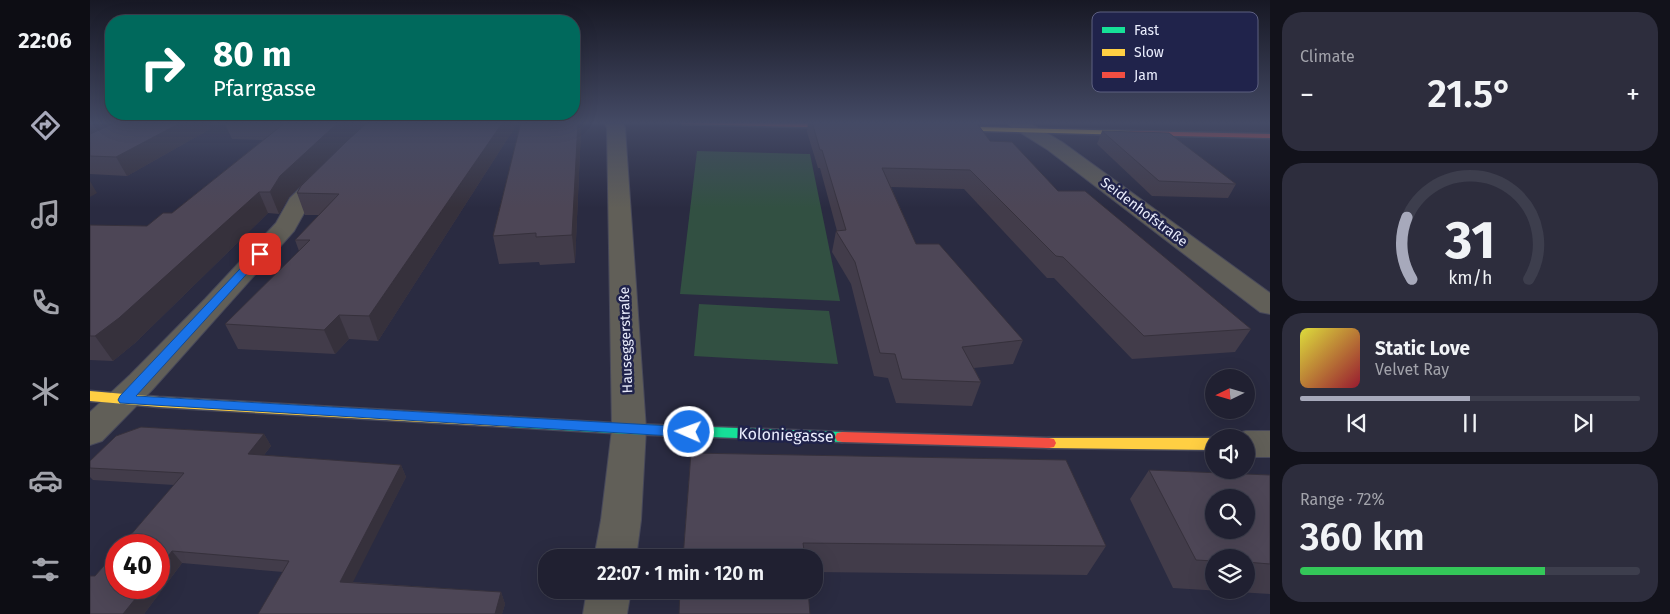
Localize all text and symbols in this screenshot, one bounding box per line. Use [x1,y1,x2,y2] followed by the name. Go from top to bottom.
[1092,12,1258,92] legend
[1134,22,1160,39] text: Fast
[18,27,72,54] text: 22:06
[213,33,292,75] text: 80 m
[130,35,195,100] icon: right
[1134,44,1164,61] text: Slow
[1300,47,1355,66] text: Climate
[1134,67,1158,84] text: Jam
[1428,71,1512,117] text: 21.5°
[213,75,316,102] text: Pfarrgasse
[1300,78,1314,111] text: −
[1626,78,1640,111] text: +
[28,108,63,143] icon: directions
[1097,174,1191,250] street label: Seidenhofstraße
[28,197,63,232] icon: music
[1444,209,1495,272] text: 31
[239,233,281,275] pin
[246,240,274,268] icon: arrive
[1448,267,1492,289] text: km/h
[28,285,63,320] icon: phone
[616,286,636,394] street label: Hauseggerstraße
[1375,337,1470,360] text: Static Love
[1375,360,1449,379] text: Velvet Ray
[1205,369,1255,419] north arrow
[1205,369,1255,599] map controls
[28,374,63,409] icon: climate
[662,405,714,457] position arrow
[1343,409,1371,437] icon: previous
[1456,409,1484,437] icon: pause
[1569,409,1597,437] icon: next
[738,424,834,446] street label: Koloniegasse
[1205,429,1255,479] button: sound
[28,463,63,498] icon: car
[1205,489,1255,539] button: search
[1300,490,1385,509] text: Range · 72%
[1300,514,1425,560] text: 360 km
[105,534,170,599] speed limit sign: 40
[1205,549,1255,599] button: layers
[28,552,63,587] icon: filters
[597,562,764,585] text: 22:07 · 1 min · 120 m

